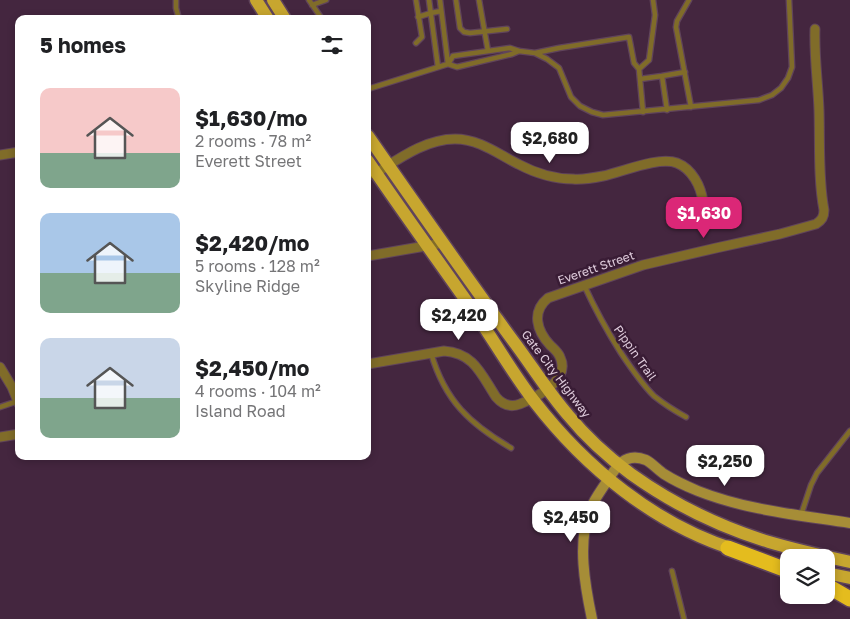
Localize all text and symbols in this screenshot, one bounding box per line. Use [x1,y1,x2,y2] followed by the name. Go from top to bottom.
[318,31,346,59] icon: filters
[40,32,126,58] text: 5 homes
[195,105,307,131] text: $1,630/mo
[80,108,140,168] icon: home
[509,121,591,164] pin: $2,680
[522,128,578,148] text: $2,680
[195,131,311,151] text: 2 rooms · 78 m²
[195,151,302,171] text: Everett Street
[663,196,745,239] pin: $1,630
[677,203,731,223] text: $1,630
[195,230,309,256] text: $2,420/mo
[80,233,140,293] icon: home
[555,247,636,288] street label: Everett Street
[195,256,320,276] text: 5 rooms · 128 m²
[195,276,300,296] text: Skyline Ridge
[418,298,500,341] pin: $2,420
[431,305,487,325] text: $2,420
[611,322,660,383] street label: Pippin Trail
[519,327,594,421] street label: Gate City Highway
[195,355,309,381] text: $2,450/mo
[80,358,140,418] icon: home
[195,381,321,401] text: 4 rooms · 104 m²
[195,401,286,421] text: Island Road
[684,444,766,487] pin: $2,250
[697,451,753,471] text: $2,250
[530,500,612,543] pin: $2,450
[543,507,599,527] text: $2,450
[780,549,835,604] map controls
[780,549,835,604] button: layers

